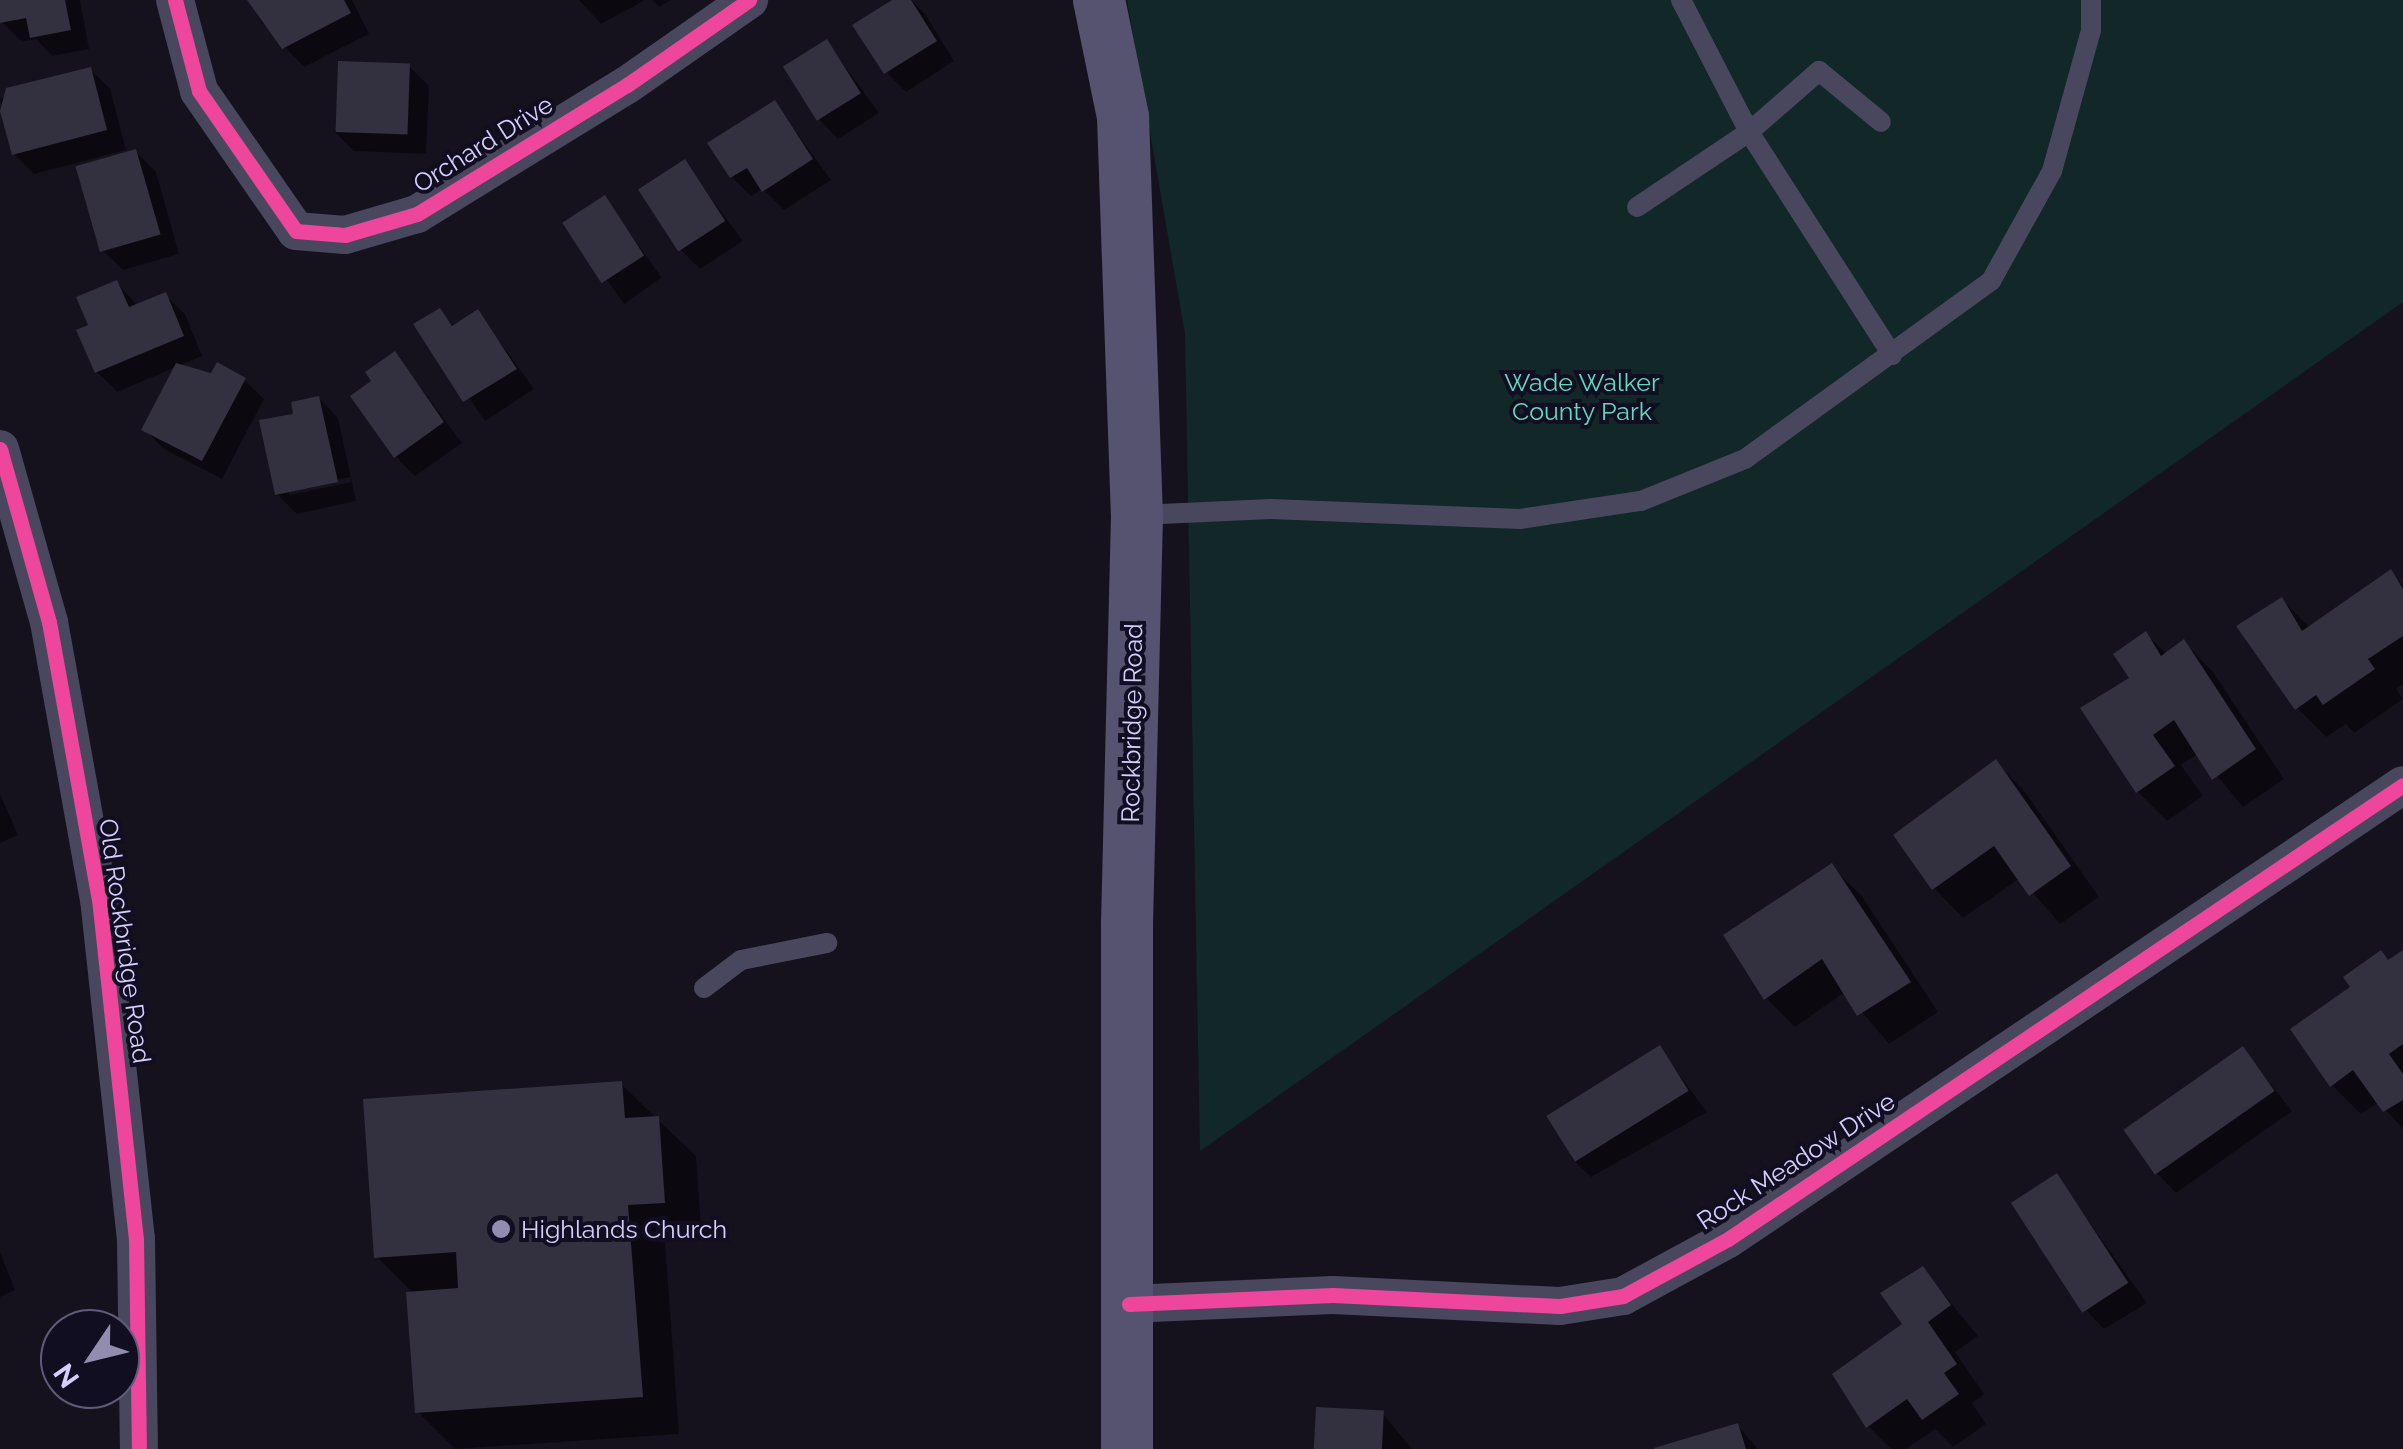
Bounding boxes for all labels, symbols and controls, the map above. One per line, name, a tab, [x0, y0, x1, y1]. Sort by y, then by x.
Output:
street label: Orchard Drive	[408, 89, 558, 199]
park label: Wade Walker County Park	[1504, 368, 1660, 427]
street label: Rockbridge Road	[1115, 623, 1149, 823]
street label: Old Rockbridge Road	[93, 817, 157, 1065]
street label: Rock Meadow Drive	[1691, 1086, 1901, 1236]
place label: Highlands Church	[521, 1214, 727, 1244]
marker: Highlands Church	[490, 1218, 512, 1240]
north arrow	[40, 1309, 140, 1409]
text: N	[47, 1357, 86, 1394]

